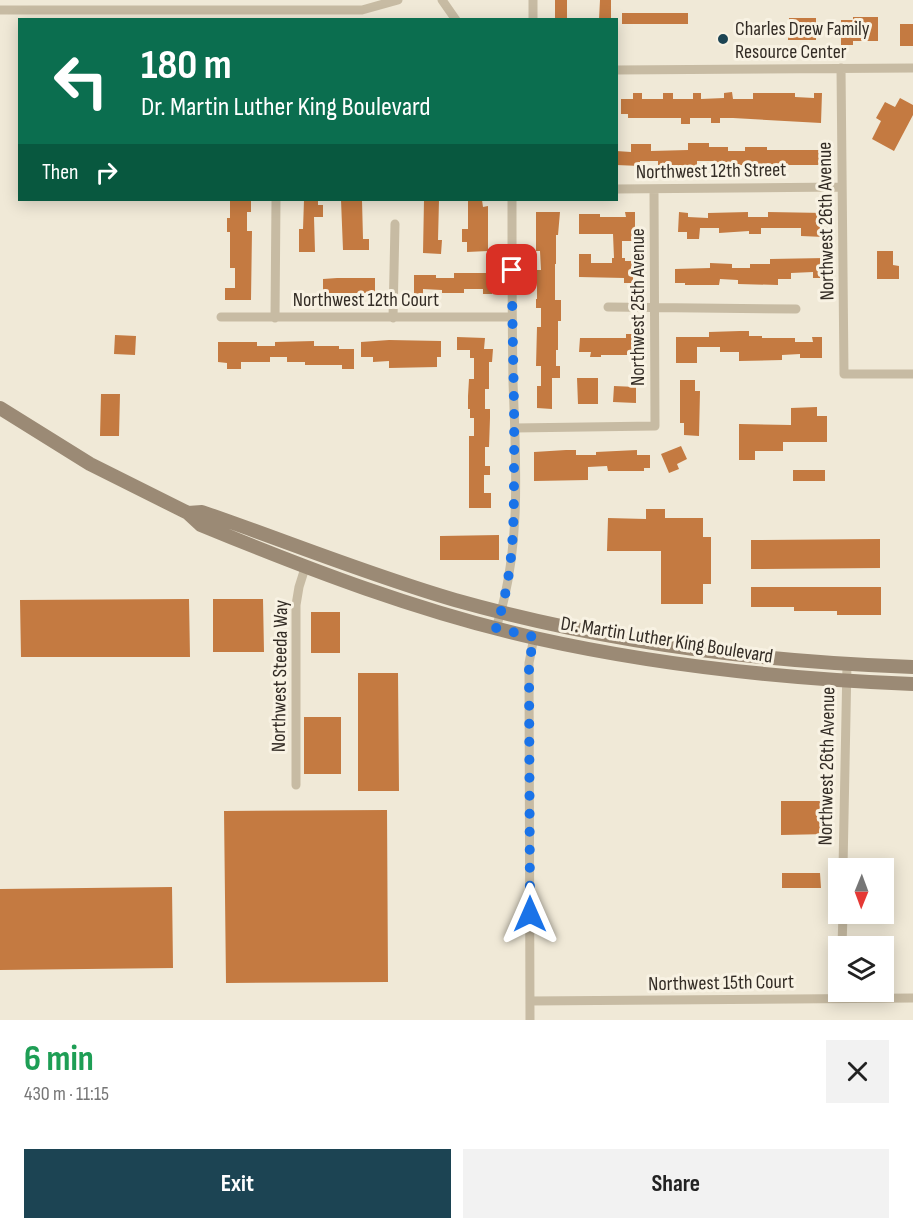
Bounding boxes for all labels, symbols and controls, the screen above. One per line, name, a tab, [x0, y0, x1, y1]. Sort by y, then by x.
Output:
place label: Charles Drew Family Resource Center	[735, 17, 870, 64]
marker: Charles Drew Family Resource Center	[716, 32, 730, 46]
text: 180 m	[141, 40, 232, 91]
icon: left	[42, 42, 120, 120]
text: Dr. Martin Luther King Boulevard	[141, 91, 431, 123]
street label: Northwest 26th Avenue	[813, 142, 839, 300]
icon: right	[90, 156, 123, 189]
street label: Northwest 12th Street	[636, 158, 786, 184]
text: Then	[42, 159, 78, 186]
street label: Northwest 25th Avenue	[626, 228, 650, 386]
pin	[486, 244, 537, 295]
icon: arrive	[495, 253, 528, 286]
street label: Northwest 12th Court	[293, 288, 439, 312]
street label: Northwest Steeda Way	[267, 599, 293, 752]
street label: Dr. Martin Luther King Boulevard	[559, 611, 775, 669]
street label: Northwest 26th Avenue	[814, 687, 840, 845]
north arrow	[828, 858, 894, 924]
map controls	[828, 858, 894, 1002]
position arrow	[498, 882, 562, 946]
button: layers	[828, 936, 894, 1002]
street label: Northwest 15th Court	[648, 970, 794, 996]
text: 6 min	[24, 1038, 94, 1081]
button: close	[826, 1040, 889, 1103]
text: 430 m · 11:15	[24, 1082, 109, 1106]
button: Exit	[24, 1149, 451, 1218]
button: Share	[463, 1149, 889, 1218]

